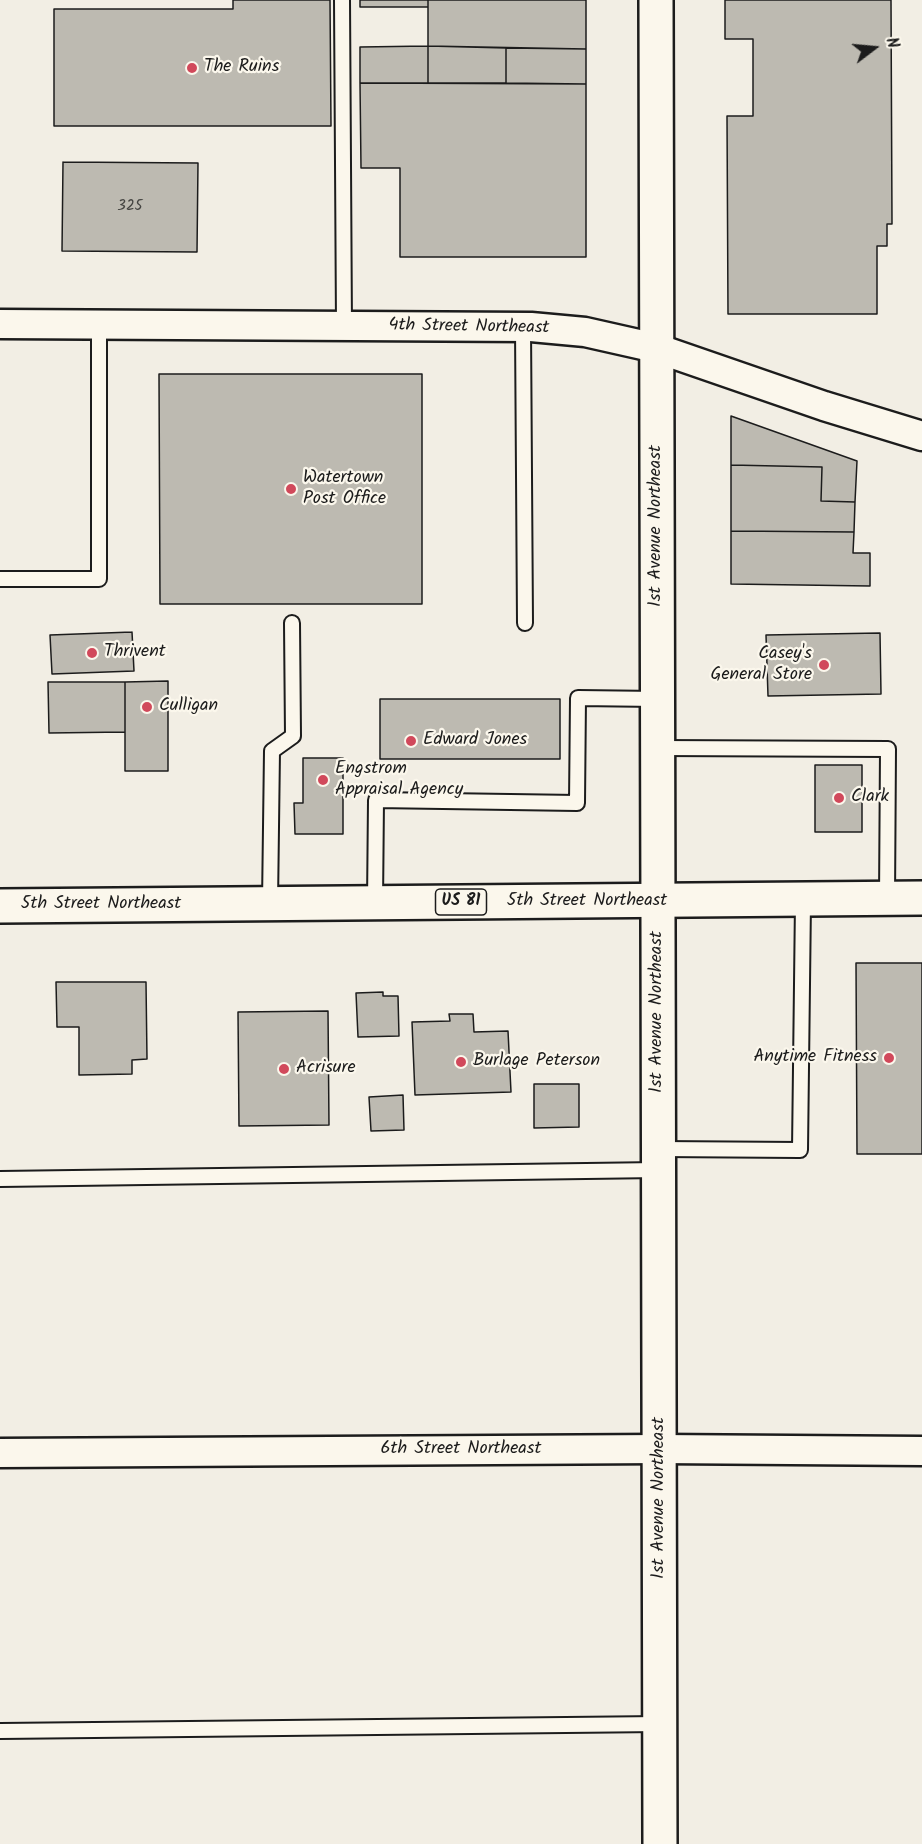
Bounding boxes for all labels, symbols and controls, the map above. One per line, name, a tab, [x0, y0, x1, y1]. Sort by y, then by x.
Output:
north arrow	[844, 18, 904, 78]
text: N	[878, 35, 905, 51]
place label: The Ruins	[204, 57, 279, 79]
marker: The Ruins	[185, 61, 199, 75]
house number: 325	[117, 198, 143, 216]
street label: 4th Street Northeast	[388, 316, 550, 340]
street label: 1st Avenue Northeast	[646, 445, 668, 607]
place label: Watertown Post Office	[303, 468, 386, 510]
marker: Watertown Post Office	[284, 482, 298, 496]
place label: Thrivent	[104, 642, 166, 664]
place label: Casey's General Store	[710, 644, 812, 686]
marker: Thrivent	[85, 646, 99, 660]
marker: Casey's General Store	[817, 658, 831, 672]
place label: Culligan	[159, 696, 218, 718]
marker: Culligan	[140, 700, 154, 714]
place label: Edward Jones	[423, 730, 527, 752]
marker: Edward Jones	[404, 734, 418, 748]
place label: Engstrom Appraisal Agency	[335, 759, 463, 802]
marker: Engstrom Appraisal Agency	[316, 773, 330, 787]
place label: Clark	[851, 787, 889, 809]
marker: Clark	[832, 791, 846, 805]
road number: US 81	[436, 889, 486, 915]
street label: 5th Street Northeast	[507, 891, 667, 913]
street label: 5th Street Northeast	[21, 894, 181, 916]
street label: 1st Avenue Northeast	[647, 931, 669, 1093]
place label: Anytime Fitness	[753, 1047, 877, 1069]
place label: Burlage Peterson	[473, 1051, 600, 1073]
marker: Anytime Fitness	[882, 1051, 896, 1065]
marker: Burlage Peterson	[454, 1055, 468, 1069]
place label: Acrisure	[296, 1058, 356, 1080]
marker: Acrisure	[277, 1062, 291, 1076]
street label: 1st Avenue Northeast	[649, 1417, 671, 1579]
street label: 6th Street Northeast	[381, 1439, 541, 1461]

